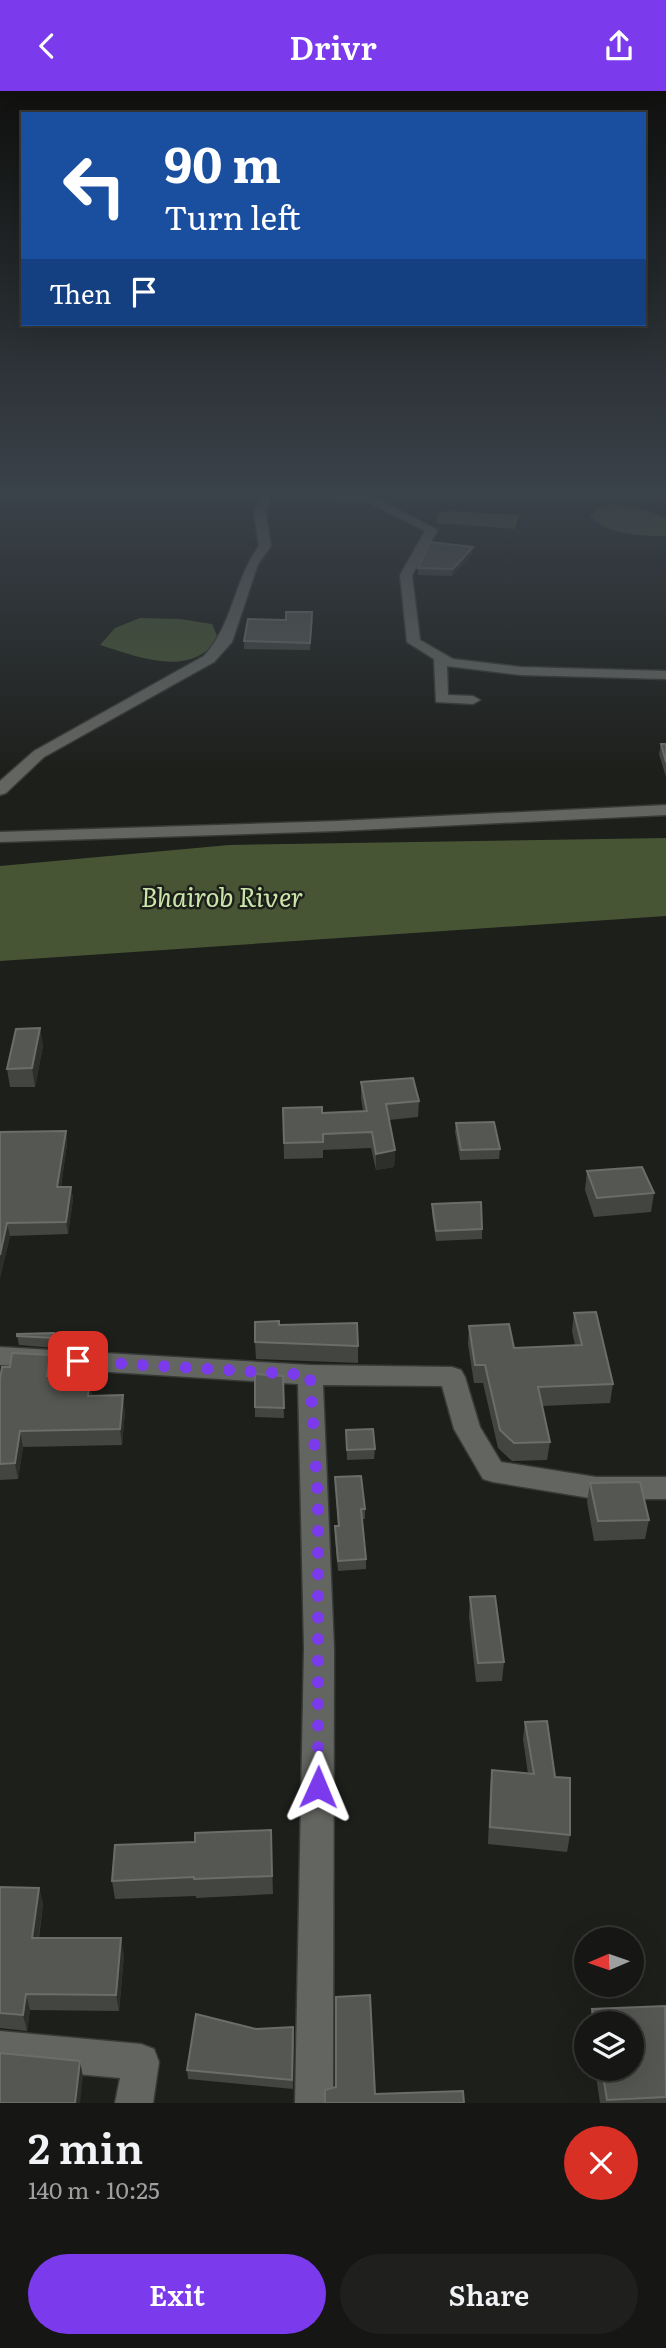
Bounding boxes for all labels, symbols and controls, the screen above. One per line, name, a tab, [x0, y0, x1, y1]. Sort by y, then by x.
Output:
text: Drivr	[289, 22, 377, 70]
icon: back	[28, 27, 66, 65]
icon: share	[600, 27, 638, 65]
text: 90 m	[164, 125, 281, 198]
icon: left	[49, 140, 140, 231]
text: Turn left	[164, 192, 301, 240]
text: Then	[49, 273, 111, 312]
icon: arrive	[125, 273, 163, 311]
water label: Bhairob River	[141, 876, 303, 915]
pin	[48, 1331, 108, 1391]
icon: arrive	[59, 1342, 97, 1380]
position arrow	[281, 1750, 355, 1824]
north arrow	[574, 1927, 644, 1997]
map controls	[574, 1927, 644, 2081]
button: layers	[574, 2011, 644, 2081]
text: 2 min	[28, 2115, 143, 2177]
button: close	[564, 2126, 638, 2200]
text: 140 m · 10:25	[28, 2172, 160, 2206]
button: Exit	[28, 2254, 326, 2334]
button: Share	[340, 2254, 638, 2334]

